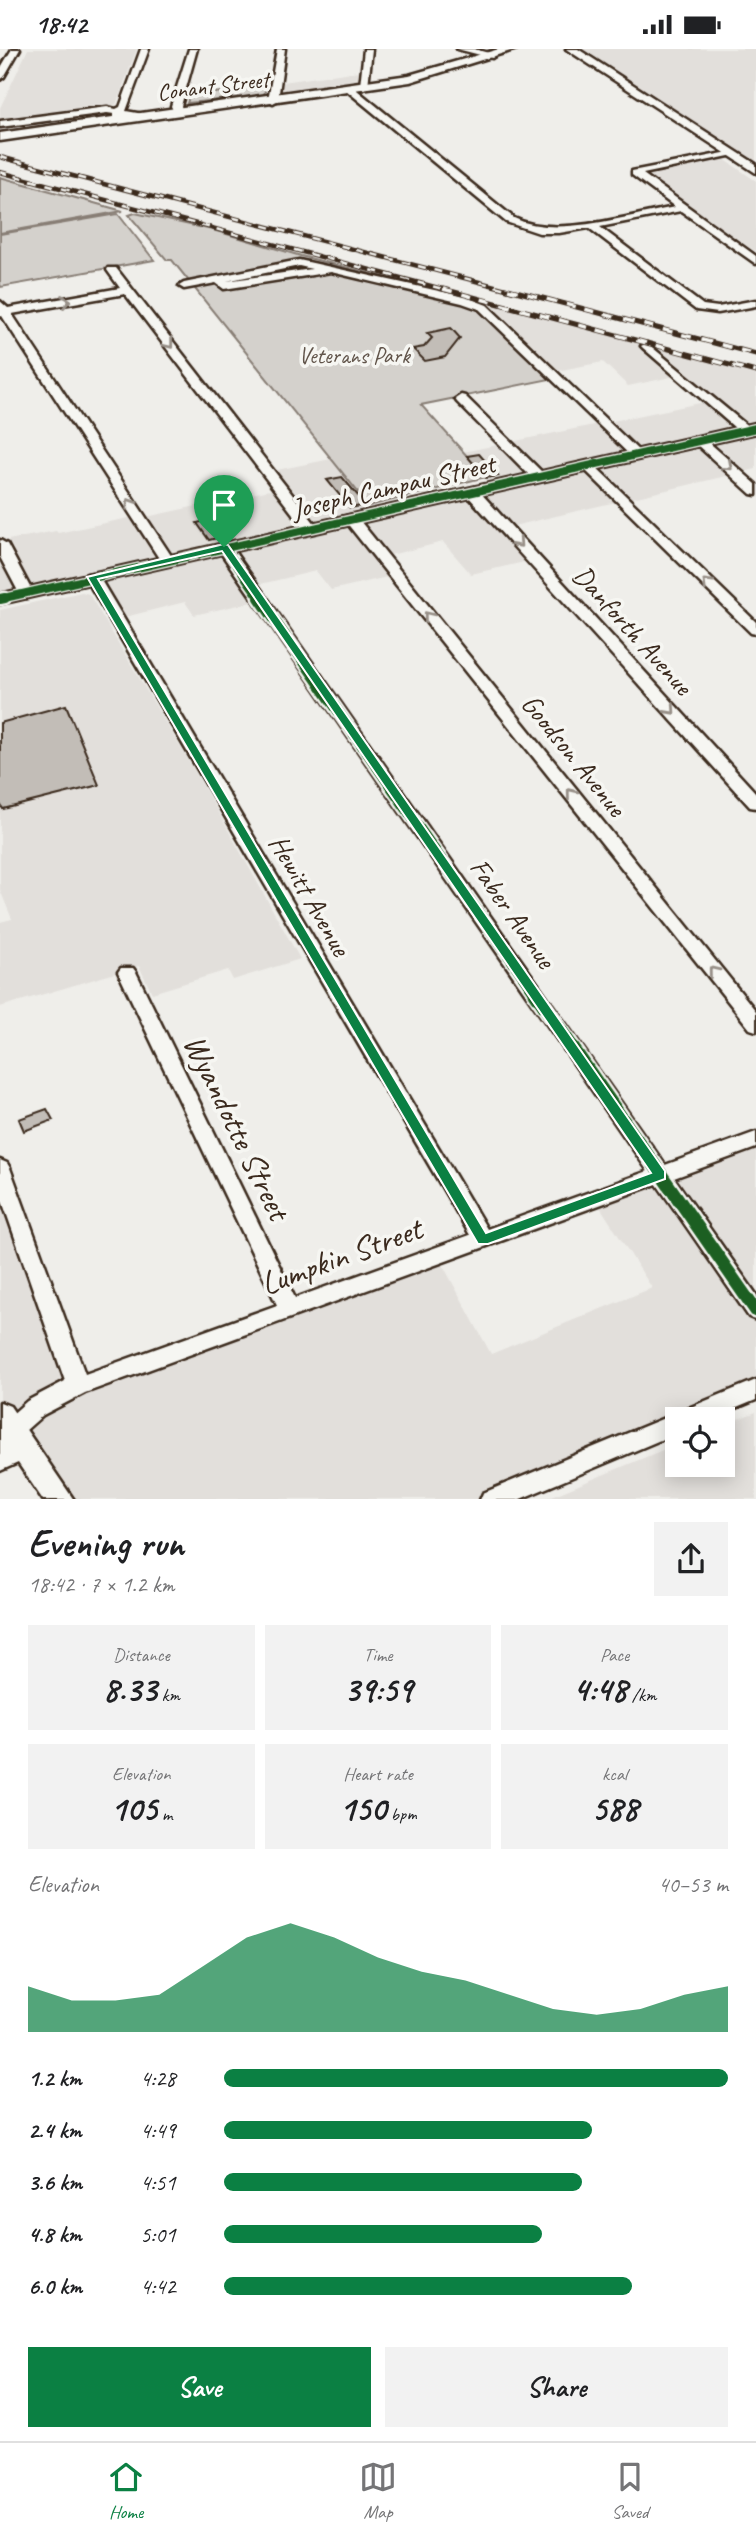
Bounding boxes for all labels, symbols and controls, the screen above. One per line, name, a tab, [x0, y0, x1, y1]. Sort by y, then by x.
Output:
text: 18:42	[35, 8, 87, 41]
street label: Conant Street	[156, 64, 274, 107]
one-way arrow	[60, 294, 72, 309]
one-way arrow	[160, 337, 173, 349]
park label: Veterans Park	[298, 341, 411, 370]
street label: Joseph Campau Street	[286, 445, 501, 527]
one-way arrow	[720, 458, 733, 470]
pin	[194, 475, 254, 547]
icon: arrive	[205, 486, 243, 524]
one-way arrow	[125, 498, 138, 511]
one-way arrow	[509, 535, 522, 548]
street label: Danforth Avenue	[566, 558, 702, 703]
one-way arrow	[702, 578, 715, 591]
one-way arrow	[424, 611, 437, 624]
street label: Goodson Avenue	[514, 687, 635, 825]
one-way arrow	[663, 702, 675, 715]
one-way arrow	[567, 789, 579, 802]
street label: Hewitt Avenue	[261, 828, 360, 964]
street label: Faber Avenue	[462, 851, 565, 976]
one-way arrow	[709, 966, 722, 978]
street label: Wyandotte Street	[174, 1027, 301, 1229]
street label: Lumpkin Street	[255, 1206, 430, 1304]
map controls	[665, 1407, 735, 1477]
button: locate	[665, 1407, 735, 1477]
text: Evening run	[28, 1520, 184, 1567]
button: share	[654, 1522, 728, 1596]
text: 18:42 · 7 × 1.2 km	[28, 1570, 174, 1599]
text: Distance	[113, 1643, 170, 1667]
text: Time	[363, 1643, 393, 1667]
text: Pace	[600, 1643, 629, 1667]
text: 8.33	[103, 1667, 157, 1712]
text: 39:59	[344, 1667, 412, 1712]
text: 4:48	[573, 1667, 627, 1712]
text: km	[157, 1683, 180, 1707]
text: /km	[627, 1683, 656, 1707]
text: Elevation	[112, 1762, 171, 1786]
text: Heart rate	[343, 1762, 413, 1786]
text: kcal	[602, 1762, 627, 1786]
text: 105	[110, 1786, 157, 1831]
text: 150	[339, 1786, 386, 1831]
text: 588	[591, 1786, 638, 1831]
text: m	[157, 1802, 172, 1826]
text: bpm	[386, 1802, 417, 1826]
text: Elevation	[28, 1870, 99, 1899]
text: 40–53 m	[658, 1870, 728, 1899]
text: 1.2 km	[28, 2064, 82, 2093]
text: 4:28	[140, 2064, 176, 2093]
text: 2.4 km	[28, 2116, 82, 2145]
text: 4:49	[140, 2116, 176, 2145]
text: 3.6 km	[28, 2168, 82, 2197]
text: 4:51	[140, 2168, 176, 2197]
text: 4.8 km	[28, 2220, 82, 2249]
text: 5:01	[140, 2220, 176, 2249]
text: 6.0 km	[28, 2272, 82, 2301]
text: 4:42	[140, 2272, 176, 2301]
button: Save	[28, 2347, 371, 2427]
button: Share	[385, 2347, 728, 2427]
tab: Home	[107, 2458, 145, 2524]
tab: Map	[359, 2458, 397, 2524]
tab: Saved	[611, 2458, 649, 2524]

